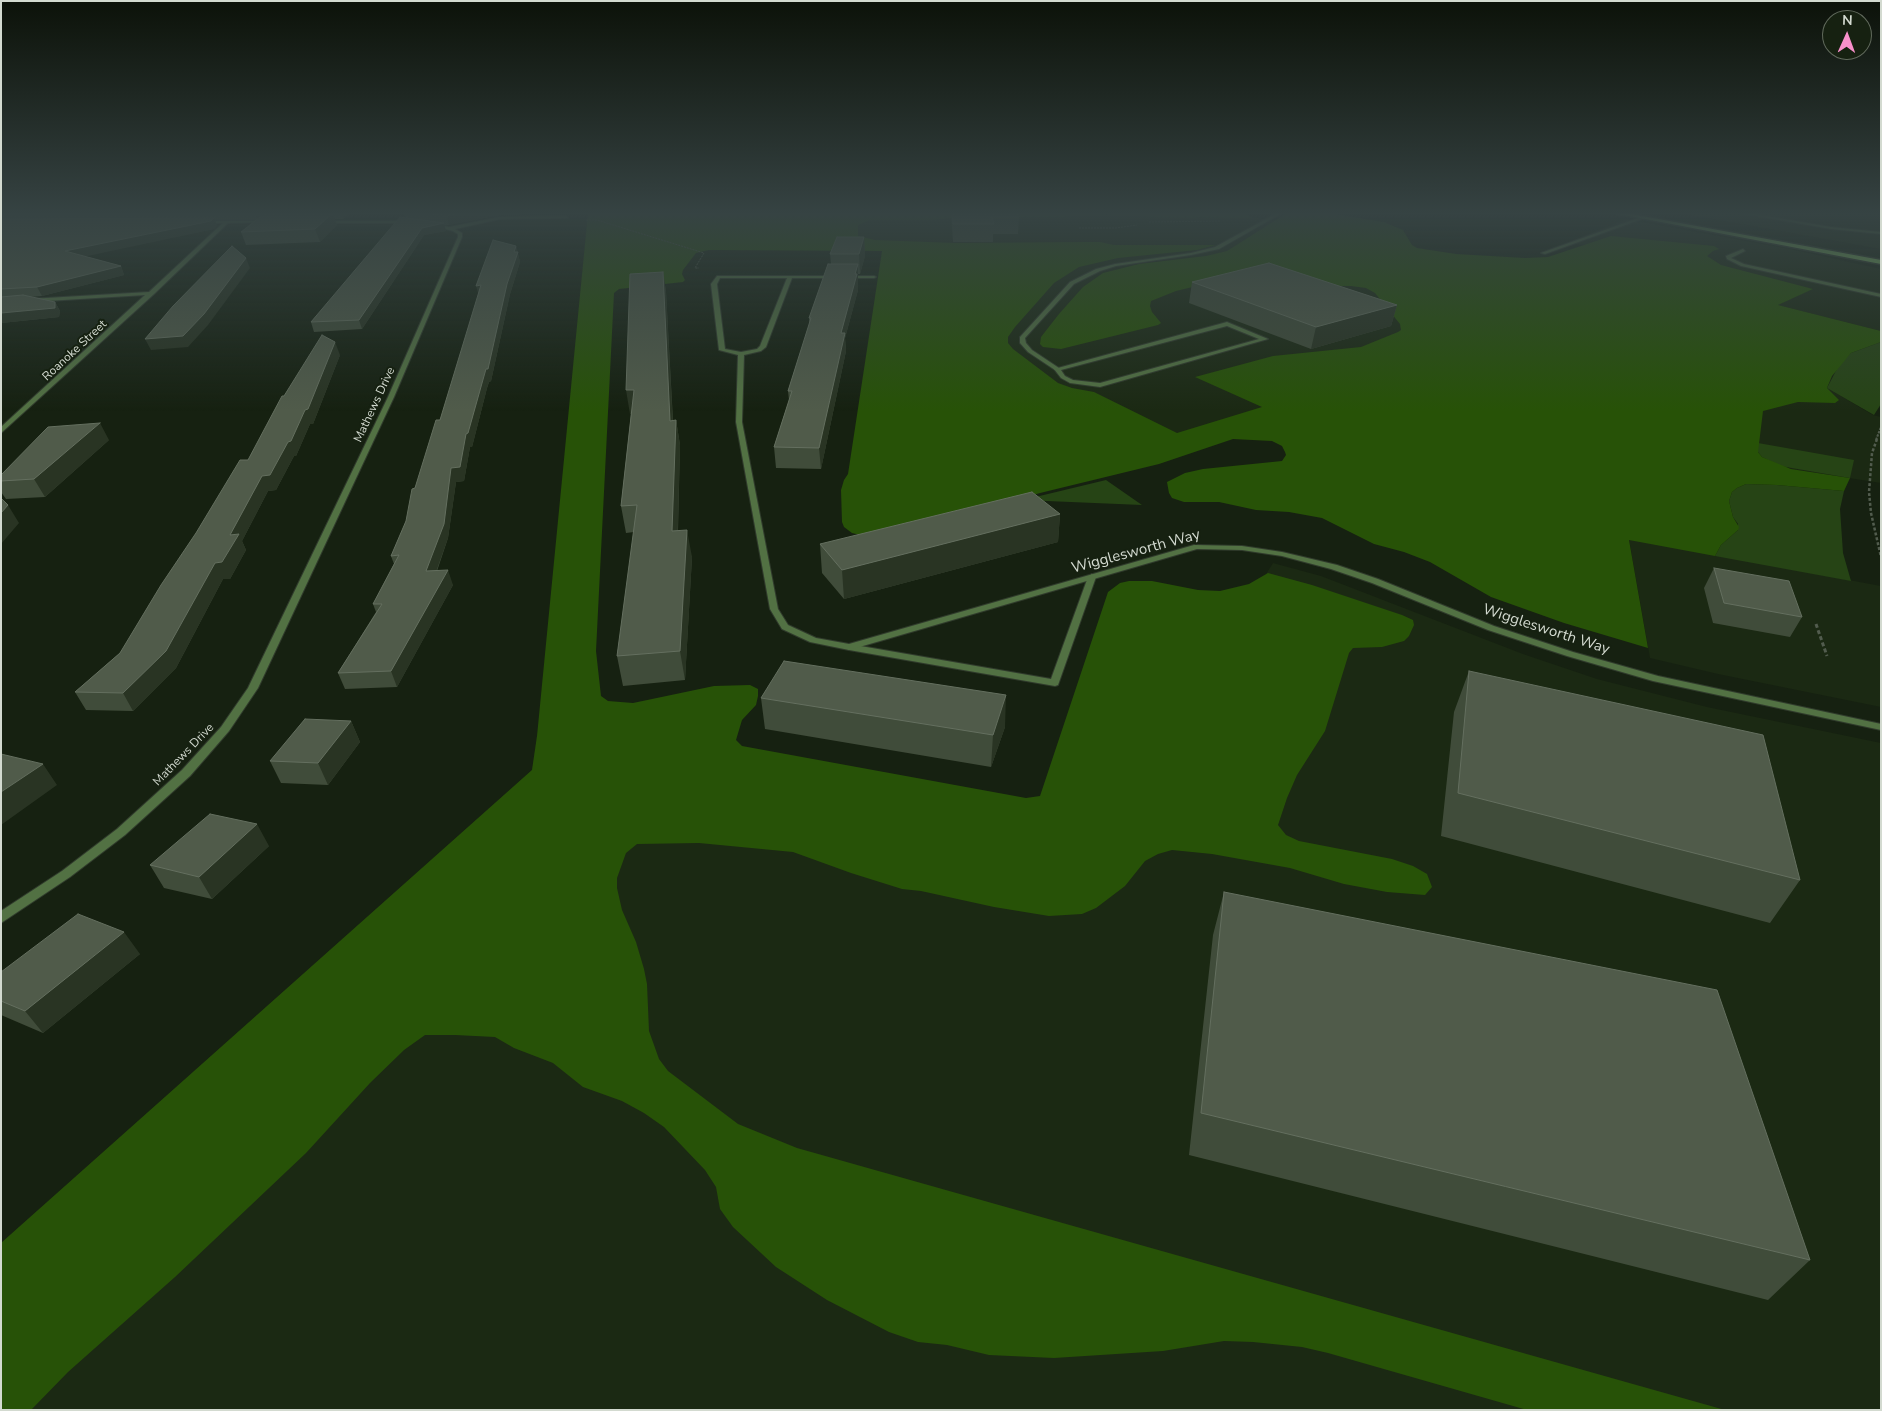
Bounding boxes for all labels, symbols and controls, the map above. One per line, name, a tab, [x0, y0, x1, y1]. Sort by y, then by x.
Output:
north arrow	[1822, 10, 1872, 60]
text: N	[1842, 11, 1853, 30]
street label: Roanoke Street	[40, 318, 110, 384]
street label: Mathews Drive	[351, 365, 399, 445]
street label: Wigglesworth Way	[1070, 526, 1202, 578]
street label: Wigglesworth Way	[1480, 601, 1612, 659]
street label: Mathews Drive	[151, 721, 217, 789]

